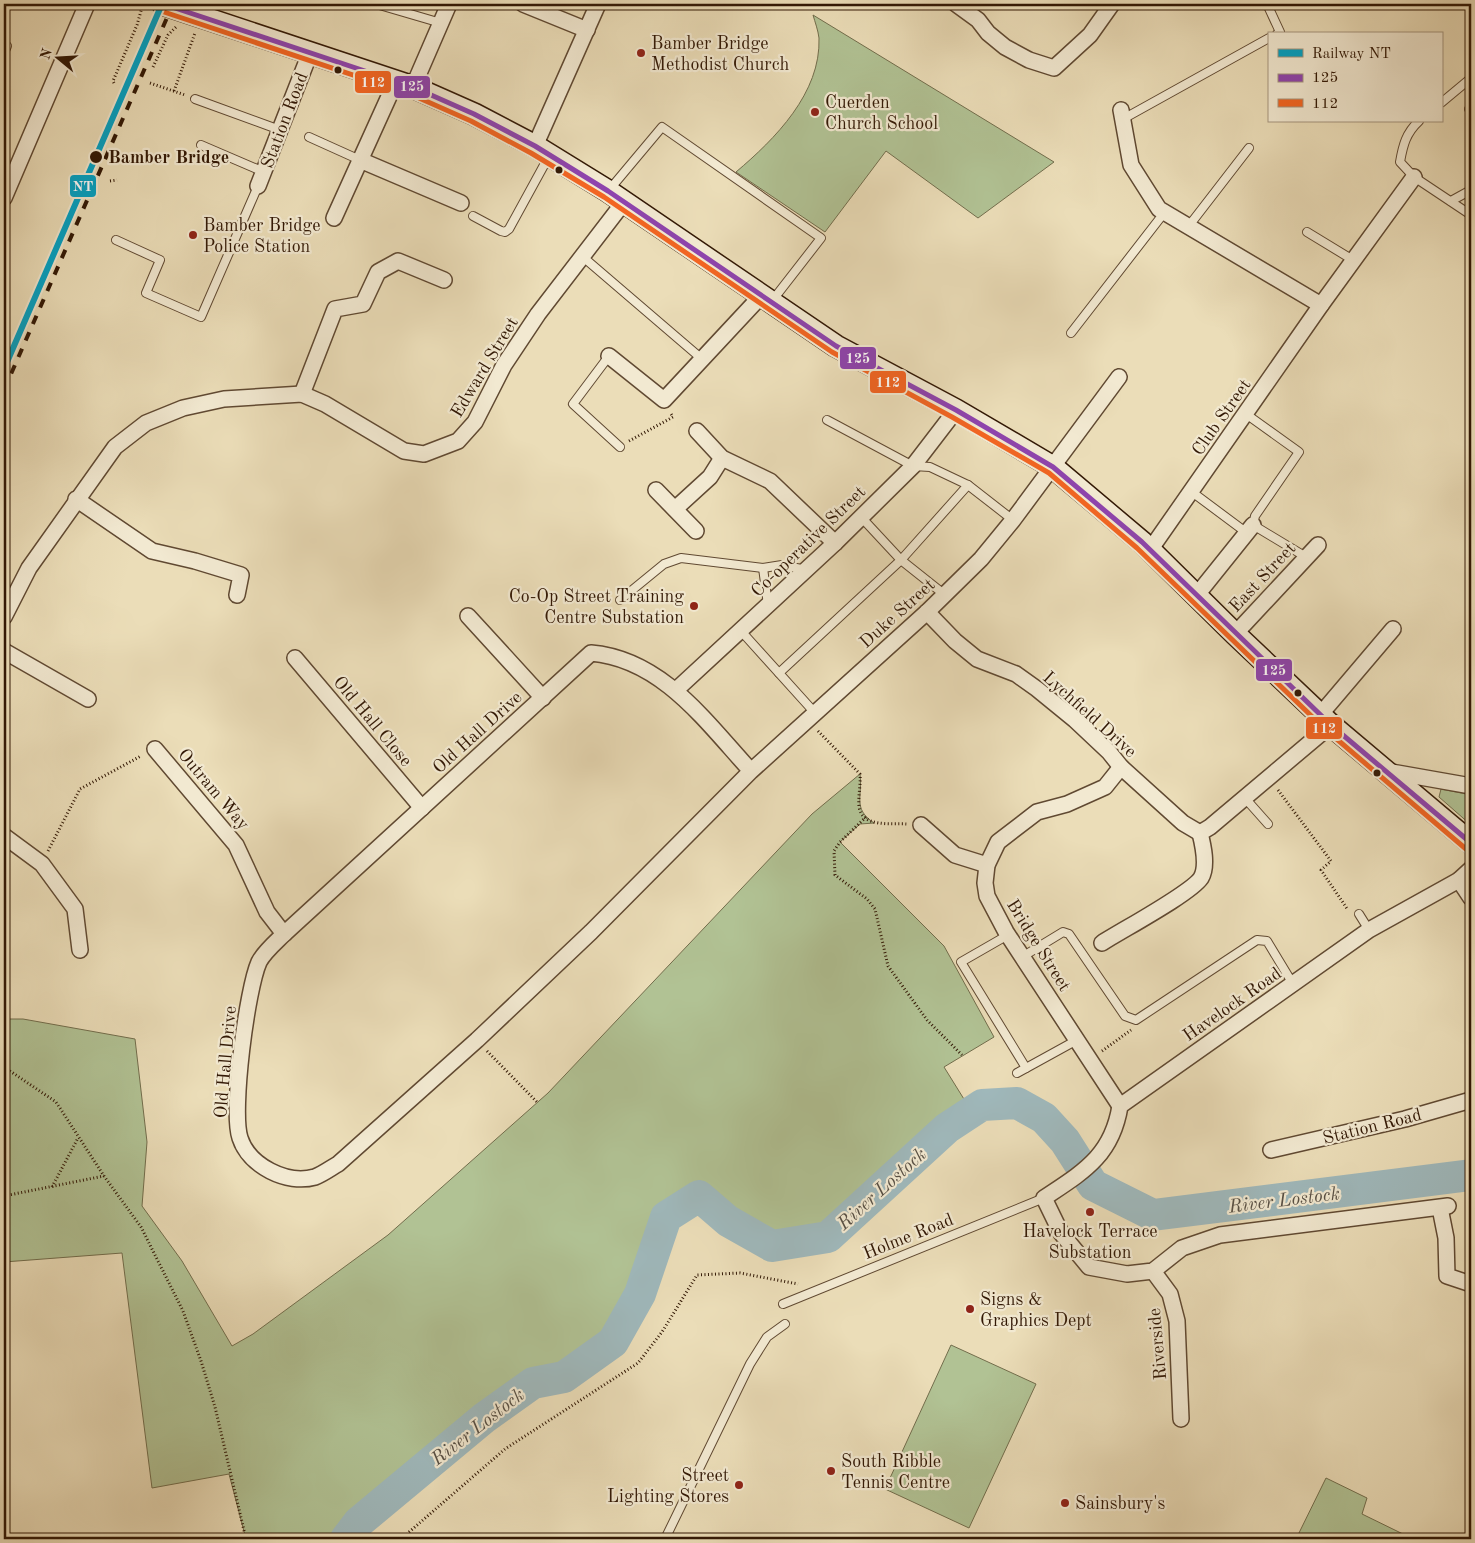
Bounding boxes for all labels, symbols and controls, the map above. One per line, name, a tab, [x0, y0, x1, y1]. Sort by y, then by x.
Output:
north arrow	[32, 32, 82, 82]
legend	[1268, 32, 1442, 122]
place label: Bamber Bridge Methodist Church	[651, 35, 789, 74]
text: N	[38, 47, 55, 62]
marker: Bamber Bridge Methodist Church	[635, 47, 647, 59]
text: Railway NT	[1312, 47, 1391, 62]
unlabelled marker	[333, 65, 343, 75]
street label: Station Road	[258, 70, 311, 171]
line badge: 112	[354, 70, 392, 94]
text: 125	[1312, 71, 1338, 86]
line badge: 125	[393, 75, 431, 99]
text: 112	[361, 76, 385, 90]
text: 125	[400, 80, 424, 94]
place label: Cuerden Church School	[825, 94, 938, 133]
text: 112	[1312, 97, 1338, 112]
marker: Cuerden Church School	[809, 106, 821, 118]
marker: Bamber Bridge	[88, 149, 104, 165]
place label: Bamber Bridge	[108, 149, 229, 167]
unlabelled marker	[554, 165, 564, 175]
line badge: NT	[69, 174, 97, 198]
text: NT	[73, 180, 93, 194]
place label: Bamber Bridge Police Station	[203, 217, 321, 256]
marker: Bamber Bridge Police Station	[187, 229, 199, 241]
street label: Edward Street	[448, 314, 522, 421]
line badge: 125	[839, 346, 877, 370]
text: 125	[846, 352, 870, 366]
line badge: 112	[869, 370, 907, 394]
text: 112	[876, 376, 900, 390]
street label: Club Street	[1189, 376, 1255, 459]
street label: Co-operative Street	[748, 483, 869, 601]
street label: East Street	[1226, 539, 1299, 616]
street label: Duke Street	[857, 576, 939, 652]
place label: Co-Op Street Training Centre Substation	[509, 588, 684, 627]
marker: Co-Op Street Training Centre Substation	[688, 600, 700, 612]
line badge: 125	[1255, 658, 1293, 682]
text: 125	[1262, 664, 1286, 678]
street label: Lychfield Drive	[1039, 668, 1139, 761]
street label: Old Hall Close	[329, 673, 415, 770]
street label: Old Hall Drive	[430, 688, 526, 777]
unlabelled marker	[1293, 688, 1303, 698]
line badge: 112	[1305, 716, 1343, 740]
text: 112	[1312, 722, 1336, 736]
street label: Outram Way	[174, 746, 253, 834]
unlabelled marker	[1372, 768, 1382, 778]
street label: Bridge Street	[1003, 896, 1074, 995]
street label: Havelock Road	[1180, 964, 1285, 1045]
street label: Old Hall Drive	[212, 1005, 240, 1119]
street label: Station Road	[1321, 1106, 1424, 1148]
water label: River Lostock	[834, 1145, 931, 1235]
water label: River Lostock	[1226, 1185, 1341, 1218]
marker: Havelock Terrace Substation	[1084, 1206, 1096, 1218]
street label: Holme Road	[861, 1211, 956, 1263]
place label: Havelock Terrace Substation	[1022, 1223, 1158, 1262]
place label: Signs & Graphics Dept	[980, 1291, 1092, 1330]
marker: Signs & Graphics Dept	[964, 1303, 976, 1315]
street label: Riverside	[1146, 1307, 1170, 1381]
water label: River Lostock	[428, 1386, 529, 1471]
place label: South Ribble Tennis Centre	[841, 1453, 950, 1492]
marker: South Ribble Tennis Centre	[825, 1465, 837, 1477]
place label: Street Lighting Stores	[607, 1467, 729, 1506]
marker: Street Lighting Stores	[733, 1479, 745, 1491]
place label: Sainsbury's	[1075, 1495, 1166, 1513]
marker: Sainsbury's	[1059, 1497, 1071, 1509]

